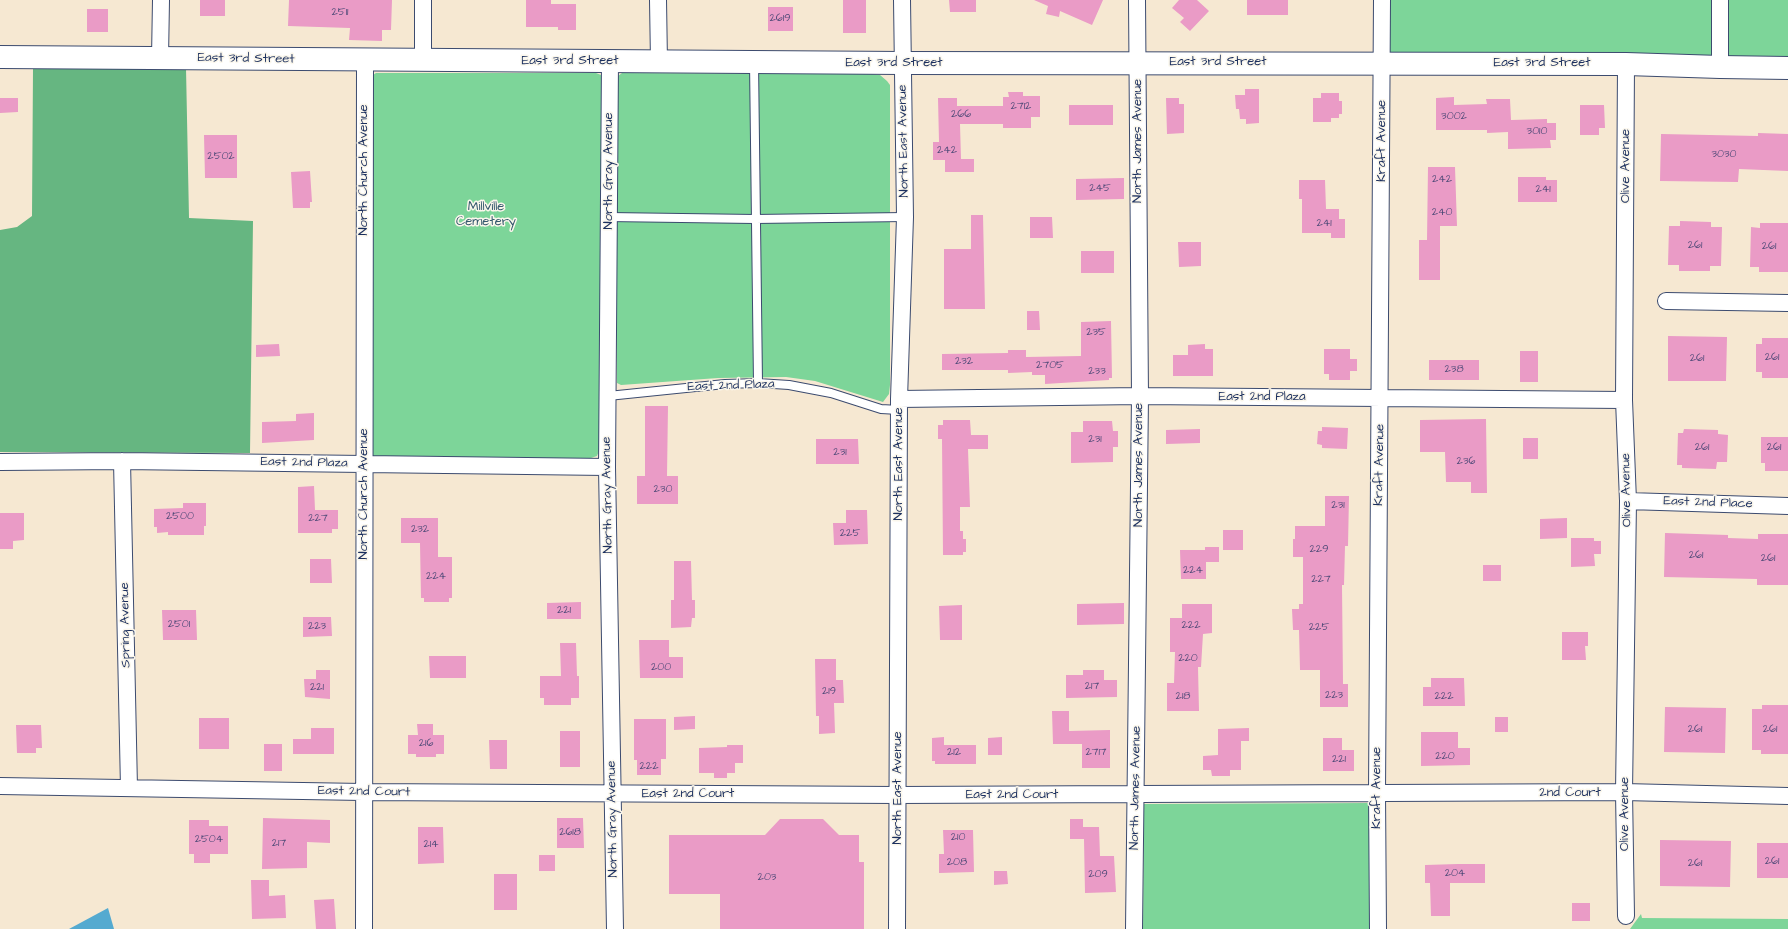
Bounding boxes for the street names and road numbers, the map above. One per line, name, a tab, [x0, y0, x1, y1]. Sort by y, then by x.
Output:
street label: East 3rd Street	[197, 50, 295, 68]
street label: East 3rd Street	[521, 53, 619, 69]
street label: East 3rd Street	[1169, 54, 1267, 70]
street label: East 3rd Street	[845, 55, 943, 71]
street label: East 3rd Street	[1493, 55, 1591, 71]
street label: North James Avenue	[1130, 79, 1146, 203]
street label: North East Avenue	[895, 84, 913, 198]
street label: Kraft Avenue	[1374, 100, 1390, 182]
street label: North Church Avenue	[356, 104, 372, 236]
street label: North Gray Avenue	[601, 113, 617, 229]
street label: Olive Avenue	[1618, 129, 1634, 203]
street label: East 2nd Plaza	[687, 377, 775, 395]
street label: East 2nd Plaza	[1218, 389, 1306, 405]
street label: North James Avenue	[1131, 403, 1147, 527]
street label: North East Avenue	[891, 407, 907, 521]
street label: Kraft Avenue	[1371, 424, 1389, 506]
street label: North Church Avenue	[356, 428, 372, 560]
street label: North Gray Avenue	[599, 436, 617, 554]
street label: Olive Avenue	[1619, 453, 1635, 527]
street label: East 2nd Plaza	[260, 454, 348, 472]
street label: East 2nd Place	[1663, 494, 1753, 512]
street label: Spring Avenue	[117, 582, 135, 668]
street label: North James Avenue	[1127, 726, 1145, 850]
street label: North East Avenue	[890, 731, 906, 845]
street label: Kraft Avenue	[1369, 747, 1385, 829]
street label: North Gray Avenue	[604, 760, 622, 878]
street label: Olive Avenue	[1617, 777, 1633, 851]
street label: East 2nd Court	[318, 783, 410, 801]
street label: 2nd Court	[1539, 785, 1601, 801]
street label: East 2nd Court	[642, 786, 734, 802]
street label: East 2nd Court	[966, 787, 1058, 803]

